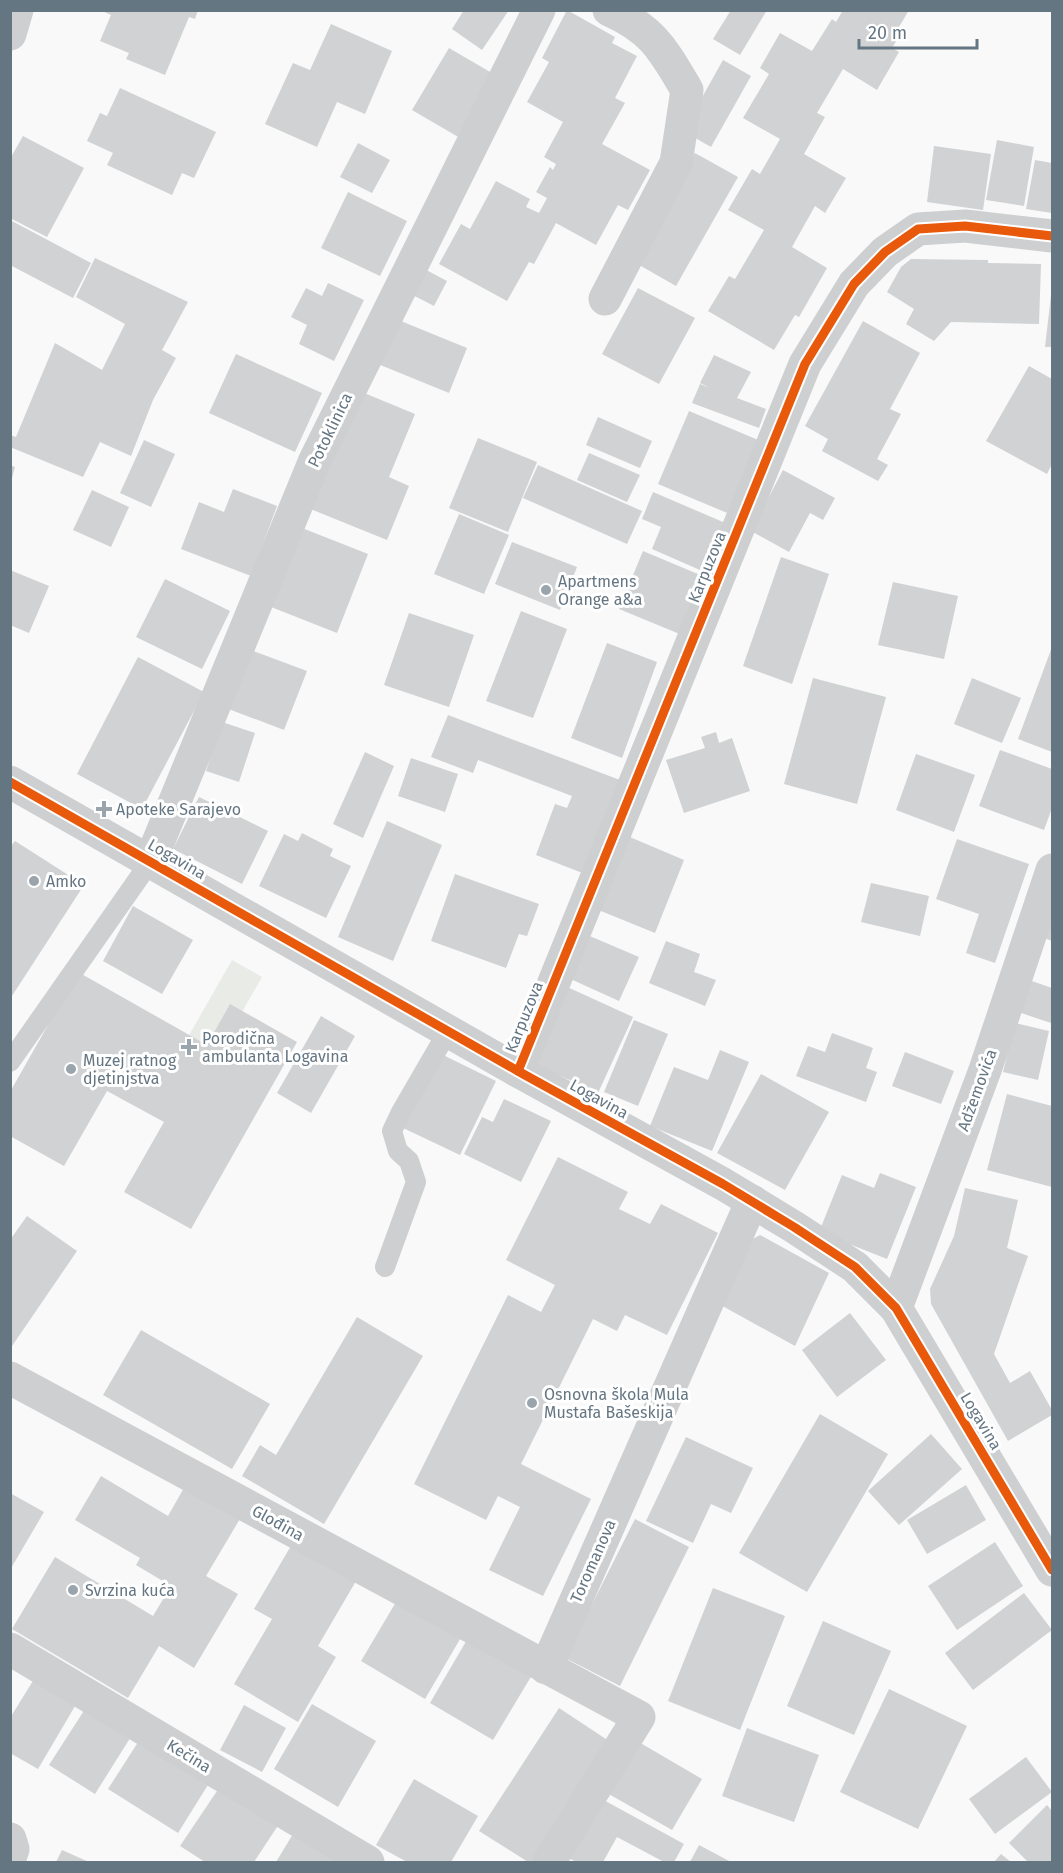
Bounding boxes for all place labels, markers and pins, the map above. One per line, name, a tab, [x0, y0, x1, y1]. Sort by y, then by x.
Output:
place label: Apartmens Orange a&a	[558, 572, 642, 609]
marker: Apartmens Orange a&a	[539, 583, 553, 597]
place label: Apoteke Sarajevo	[116, 800, 241, 819]
marker: Apoteke Sarajevo	[97, 802, 111, 816]
place label: Amko	[46, 872, 86, 891]
marker: Amko	[27, 874, 41, 888]
place label: Porodična ambulanta Logavina	[202, 1029, 348, 1066]
marker: Porodična ambulanta Logavina	[180, 1038, 198, 1056]
place label: Muzej ratnog djetinjstva	[83, 1051, 177, 1088]
marker: Muzej ratnog djetinjstva	[64, 1062, 78, 1076]
place label: Osnovna škola Mula Mustafa Bašeskija	[544, 1385, 689, 1422]
marker: Osnovna škola Mula Mustafa Bašeskija	[525, 1396, 539, 1410]
place label: Svrzina kuća	[85, 1581, 175, 1600]
marker: Svrzina kuća	[66, 1583, 80, 1597]

